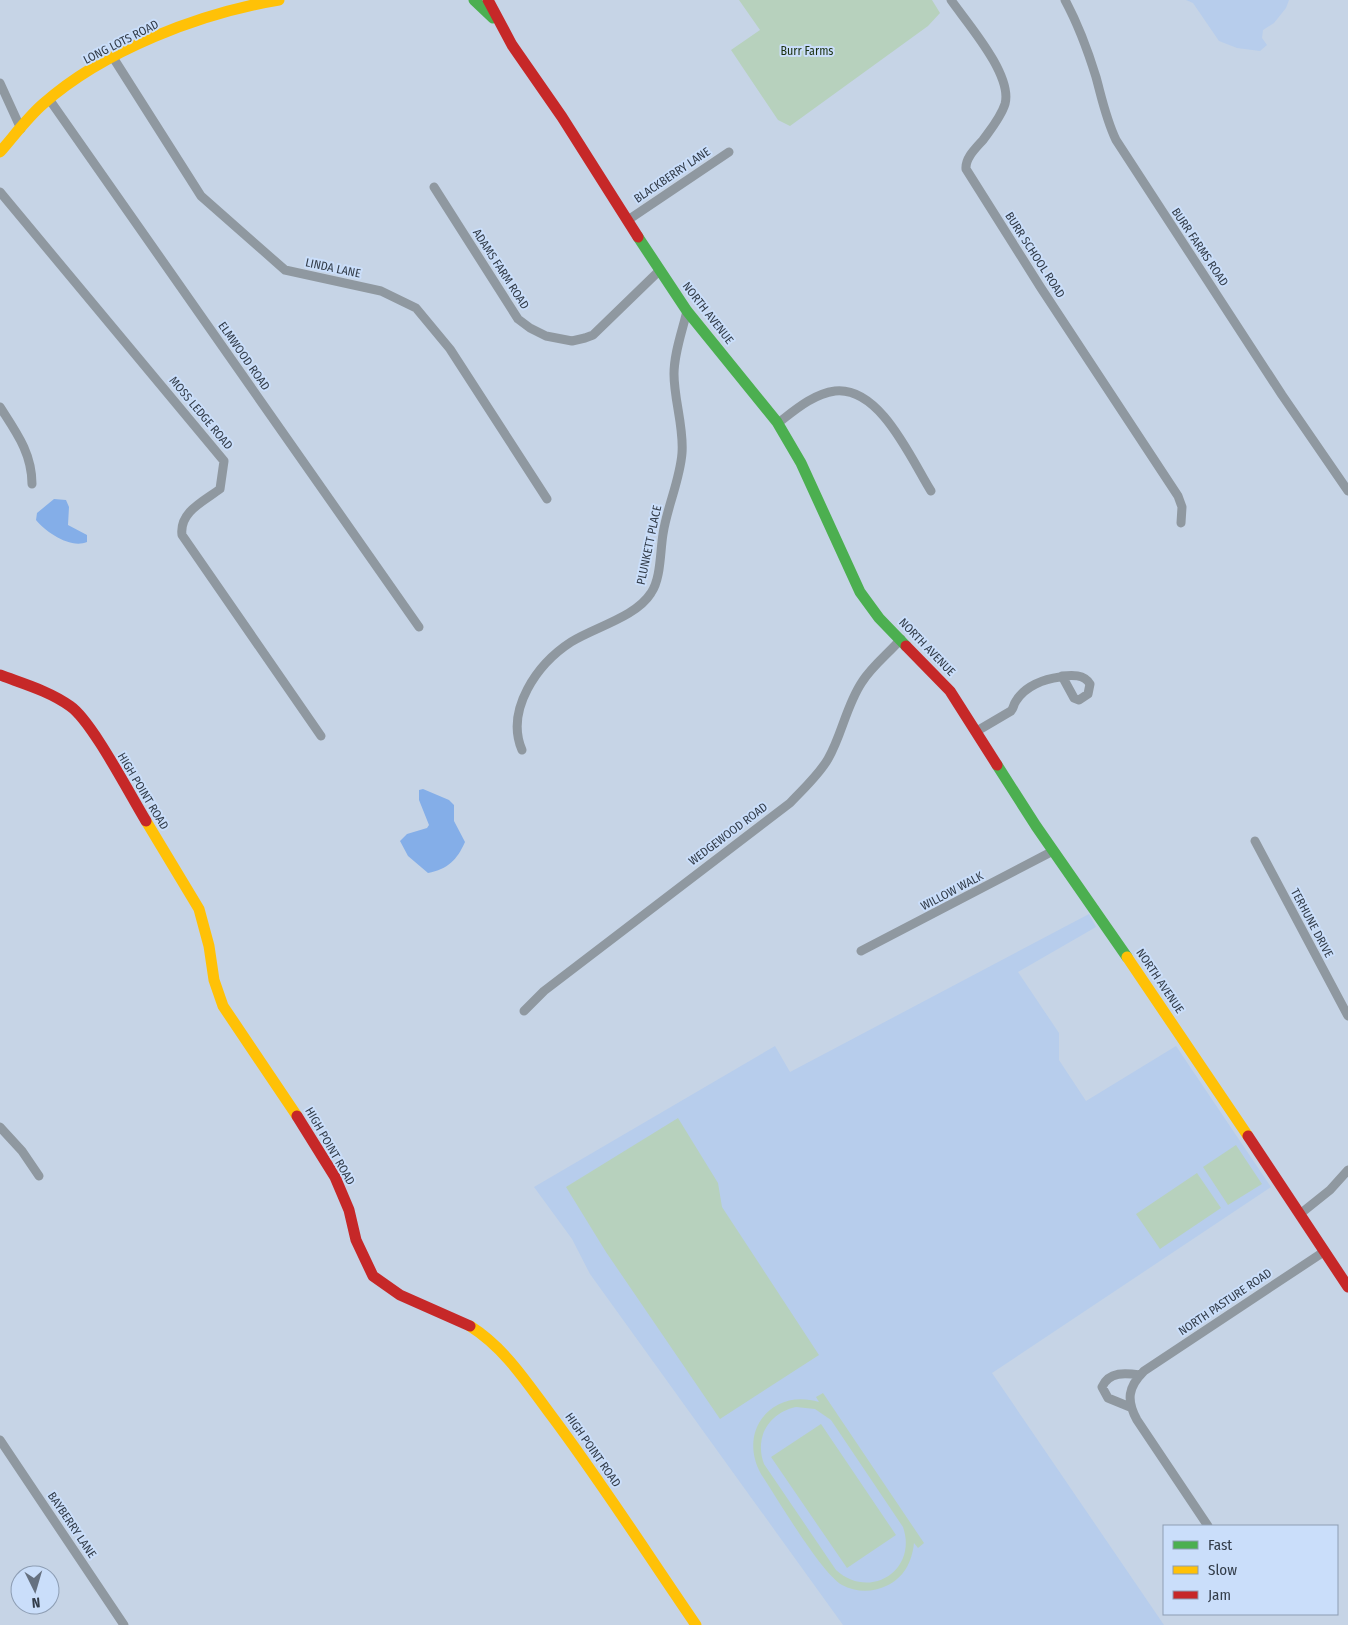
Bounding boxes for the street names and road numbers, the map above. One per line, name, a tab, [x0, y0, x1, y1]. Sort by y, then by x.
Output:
street label: LONG LOTS ROAD	[81, 17, 161, 67]
street label: BLACKBERRY LANE	[631, 144, 713, 206]
street label: BURR FARMS ROAD	[1169, 205, 1231, 289]
street label: BURR SCHOOL ROAD	[1002, 210, 1068, 300]
street label: ADAMS FARM ROAD	[470, 226, 532, 312]
street label: LINDA LANE	[304, 255, 362, 281]
street label: NORTH AVENUE	[680, 279, 737, 347]
street label: ELMWOOD ROAD	[215, 319, 273, 393]
street label: MOSS LEDGE ROAD	[166, 374, 236, 452]
street label: PLUNKETT PLACE	[634, 504, 664, 586]
street label: NORTH AVENUE	[896, 615, 958, 679]
street label: HIGH POINT ROAD	[115, 750, 171, 832]
street label: WEDGEWOOD ROAD	[686, 800, 770, 868]
street label: WILLOW WALK	[918, 868, 986, 913]
street label: TERHUNE DRIVE	[1288, 886, 1336, 960]
street label: NORTH AVENUE	[1133, 946, 1187, 1016]
street label: HIGH POINT ROAD	[302, 1105, 358, 1187]
street label: NORTH PASTURE ROAD	[1176, 1266, 1274, 1338]
street label: HIGH POINT ROAD	[562, 1410, 624, 1490]
street label: BAYBERRY LANE	[45, 1489, 99, 1561]

